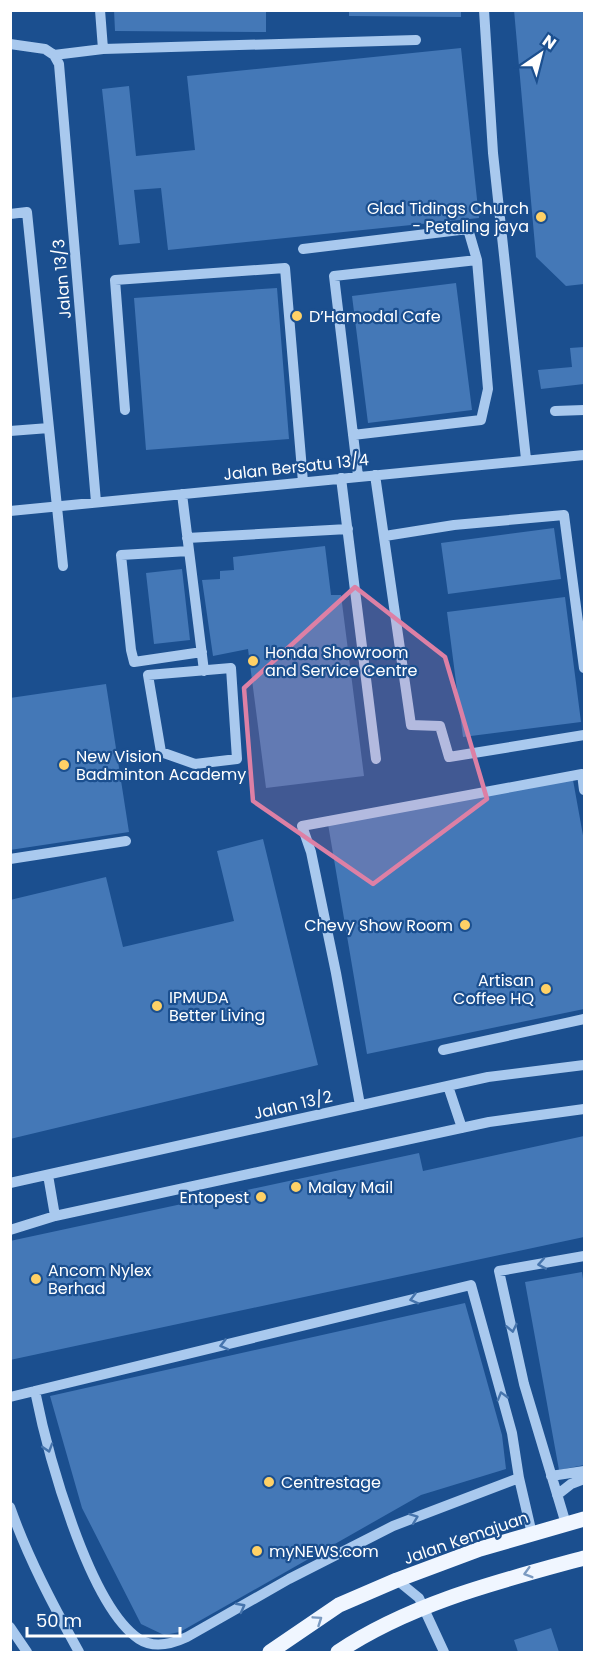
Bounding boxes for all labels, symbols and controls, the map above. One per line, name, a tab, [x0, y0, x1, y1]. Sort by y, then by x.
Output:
north arrow	[511, 24, 571, 84]
text: N	[538, 29, 561, 55]
place label: Glad Tidings Church - Petaling jaya	[367, 197, 529, 238]
marker: Glad Tidings Church - Petaling jaya	[534, 210, 548, 224]
street label: Jalan 13/3	[47, 238, 77, 320]
place label: D’Hamodal Cafe	[309, 305, 441, 328]
marker: D’Hamodal Cafe	[290, 309, 304, 323]
street label: Jalan Bersatu 13/4	[222, 448, 370, 486]
place label: Honda Showroom and Service Centre	[265, 641, 418, 682]
marker: Honda Showroom and Service Centre	[246, 654, 260, 668]
place label: New Vision Badminton Academy	[76, 745, 246, 786]
marker: New Vision Badminton Academy	[57, 758, 71, 772]
place label: Chevy Show Room	[304, 914, 453, 937]
marker: Chevy Show Room	[458, 918, 472, 932]
place label: Artisan Coffee HQ	[453, 969, 534, 1010]
marker: Artisan Coffee HQ	[539, 982, 553, 996]
place label: IPMUDA Better Living	[169, 986, 265, 1027]
marker: IPMUDA Better Living	[150, 999, 164, 1013]
street label: Jalan 13/2	[251, 1085, 335, 1125]
place label: Malay Mail	[308, 1176, 393, 1199]
marker: Malay Mail	[289, 1180, 303, 1194]
place label: Entopest	[180, 1186, 249, 1209]
marker: Entopest	[254, 1190, 268, 1204]
one-way arrow	[537, 1257, 547, 1270]
place label: Ancom Nylex Berhad	[48, 1259, 152, 1300]
marker: Ancom Nylex Berhad	[29, 1272, 43, 1286]
one-way arrow	[409, 1292, 419, 1305]
one-way arrow	[504, 1323, 517, 1333]
one-way arrow	[220, 1338, 230, 1351]
one-way arrow	[497, 1391, 509, 1402]
one-way arrow	[41, 1442, 53, 1453]
place label: Centrestage	[281, 1471, 381, 1494]
marker: Centrestage	[262, 1475, 276, 1489]
street label: Jalan Kemajuan	[401, 1506, 531, 1570]
one-way arrow	[408, 1512, 419, 1525]
place label: myNEWS.com	[269, 1540, 379, 1563]
marker: myNEWS.com	[250, 1544, 264, 1558]
one-way arrow	[523, 1566, 533, 1579]
scale bar	[27, 1600, 180, 1638]
one-way arrow	[235, 1603, 246, 1614]
text: 50 m	[36, 1608, 82, 1633]
one-way arrow	[312, 1616, 323, 1627]

